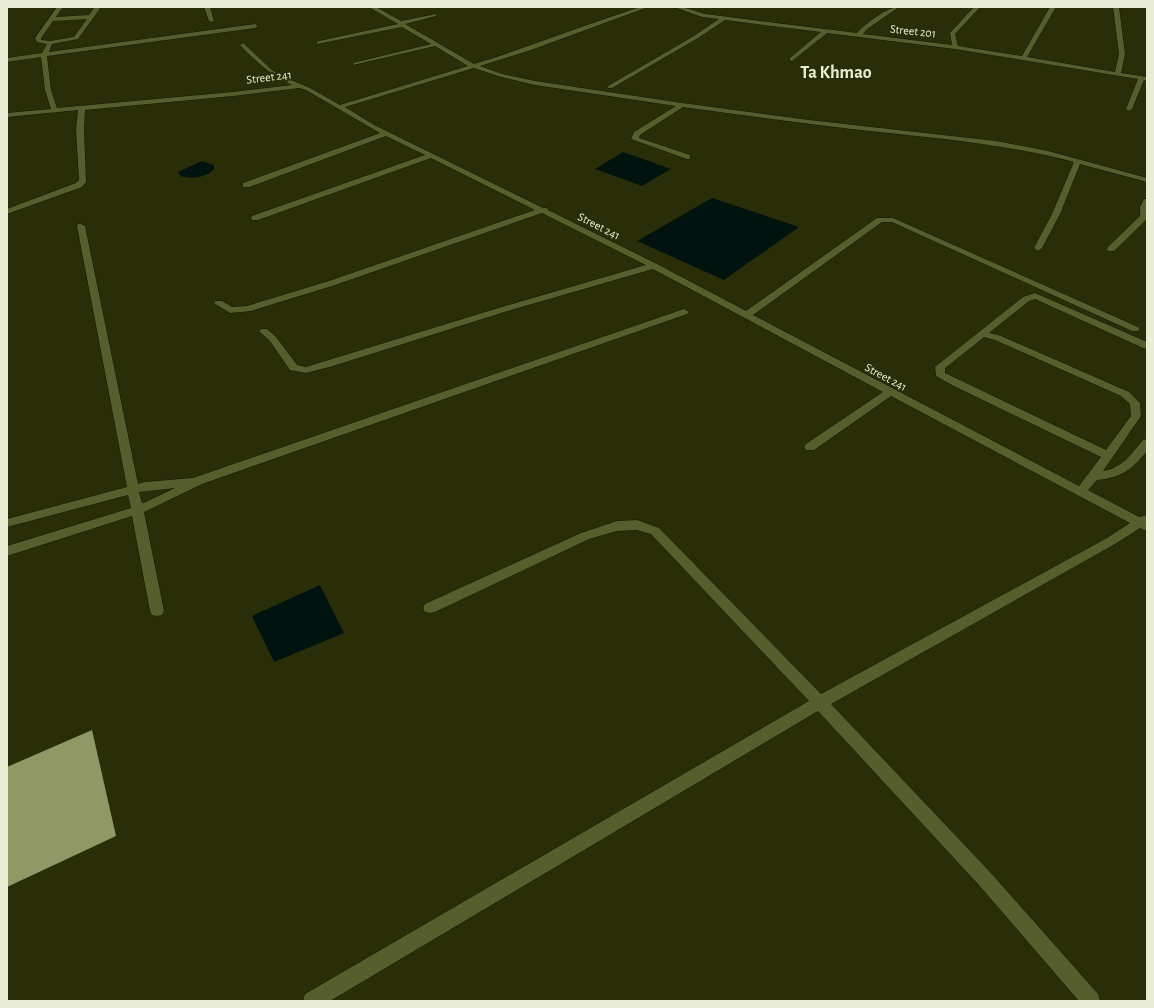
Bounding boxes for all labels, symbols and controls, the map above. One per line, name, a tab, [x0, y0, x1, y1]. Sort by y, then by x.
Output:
street label: Street 201	[889, 23, 937, 39]
district label: Ta Khmao	[800, 64, 872, 82]
street label: Street 241	[246, 68, 292, 86]
street label: Street 241	[576, 210, 622, 242]
street label: Street 241	[863, 361, 909, 393]

